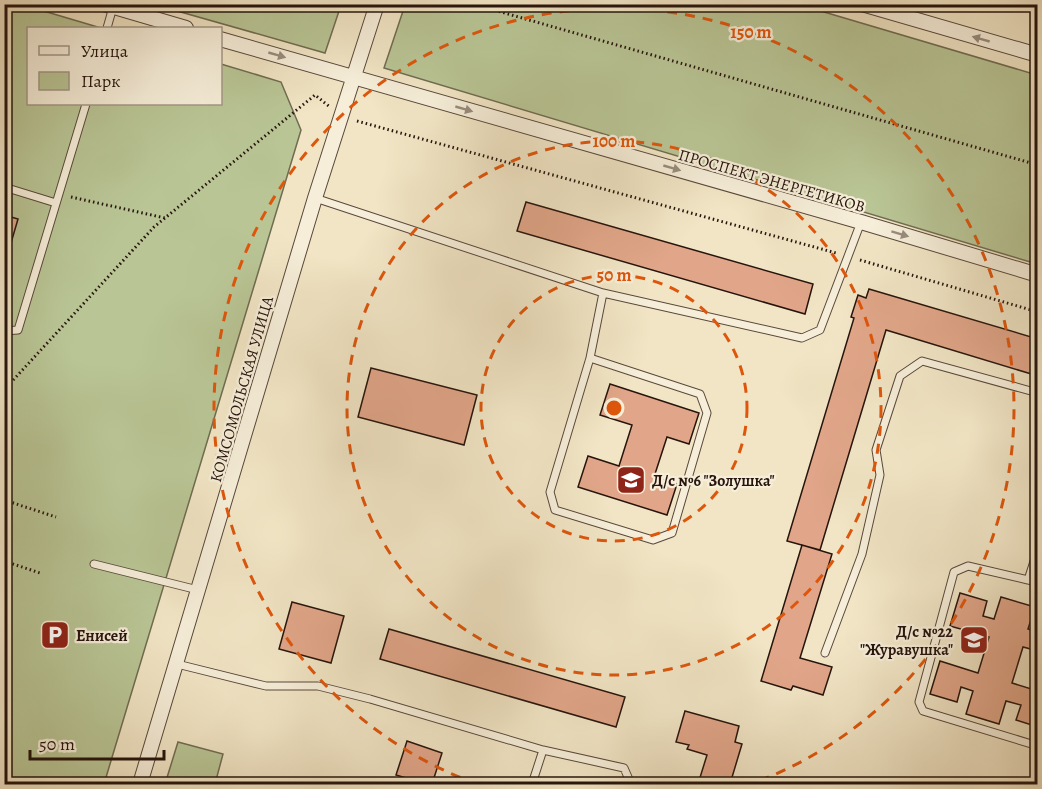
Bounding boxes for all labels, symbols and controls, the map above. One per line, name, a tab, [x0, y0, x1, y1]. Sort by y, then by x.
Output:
text: 150 m	[730, 20, 772, 44]
legend	[27, 27, 222, 105]
one-way arrow	[972, 34, 990, 43]
text: Улица	[81, 39, 129, 63]
one-way arrow	[268, 51, 286, 60]
text: Парк	[81, 69, 121, 93]
one-way arrow	[455, 105, 473, 114]
text: 100 m	[593, 129, 635, 153]
street label: ПРОСПЕКТ ЭНЕРГЕТИКОВ	[676, 144, 868, 218]
one-way arrow	[663, 164, 681, 174]
one-way arrow	[891, 230, 909, 239]
text: 50 m	[597, 263, 631, 287]
street label: КОМСОМОЛЬСКАЯ УЛИЦА	[205, 293, 279, 485]
centre of rings	[604, 398, 624, 418]
school or university icon: Д/с №6 "Золушка"	[615, 464, 647, 496]
place label: Д/с №6 "Золушка"	[652, 470, 775, 492]
parking icon: Енисей	[39, 619, 71, 651]
place label: Д/с №22 "Журавушка"	[860, 621, 953, 661]
school or university icon: Д/с №22 "Журавушка"	[958, 624, 990, 656]
place label: Енисей	[76, 625, 128, 647]
scale bar	[30, 723, 164, 761]
text: 50 m	[39, 732, 75, 756]

